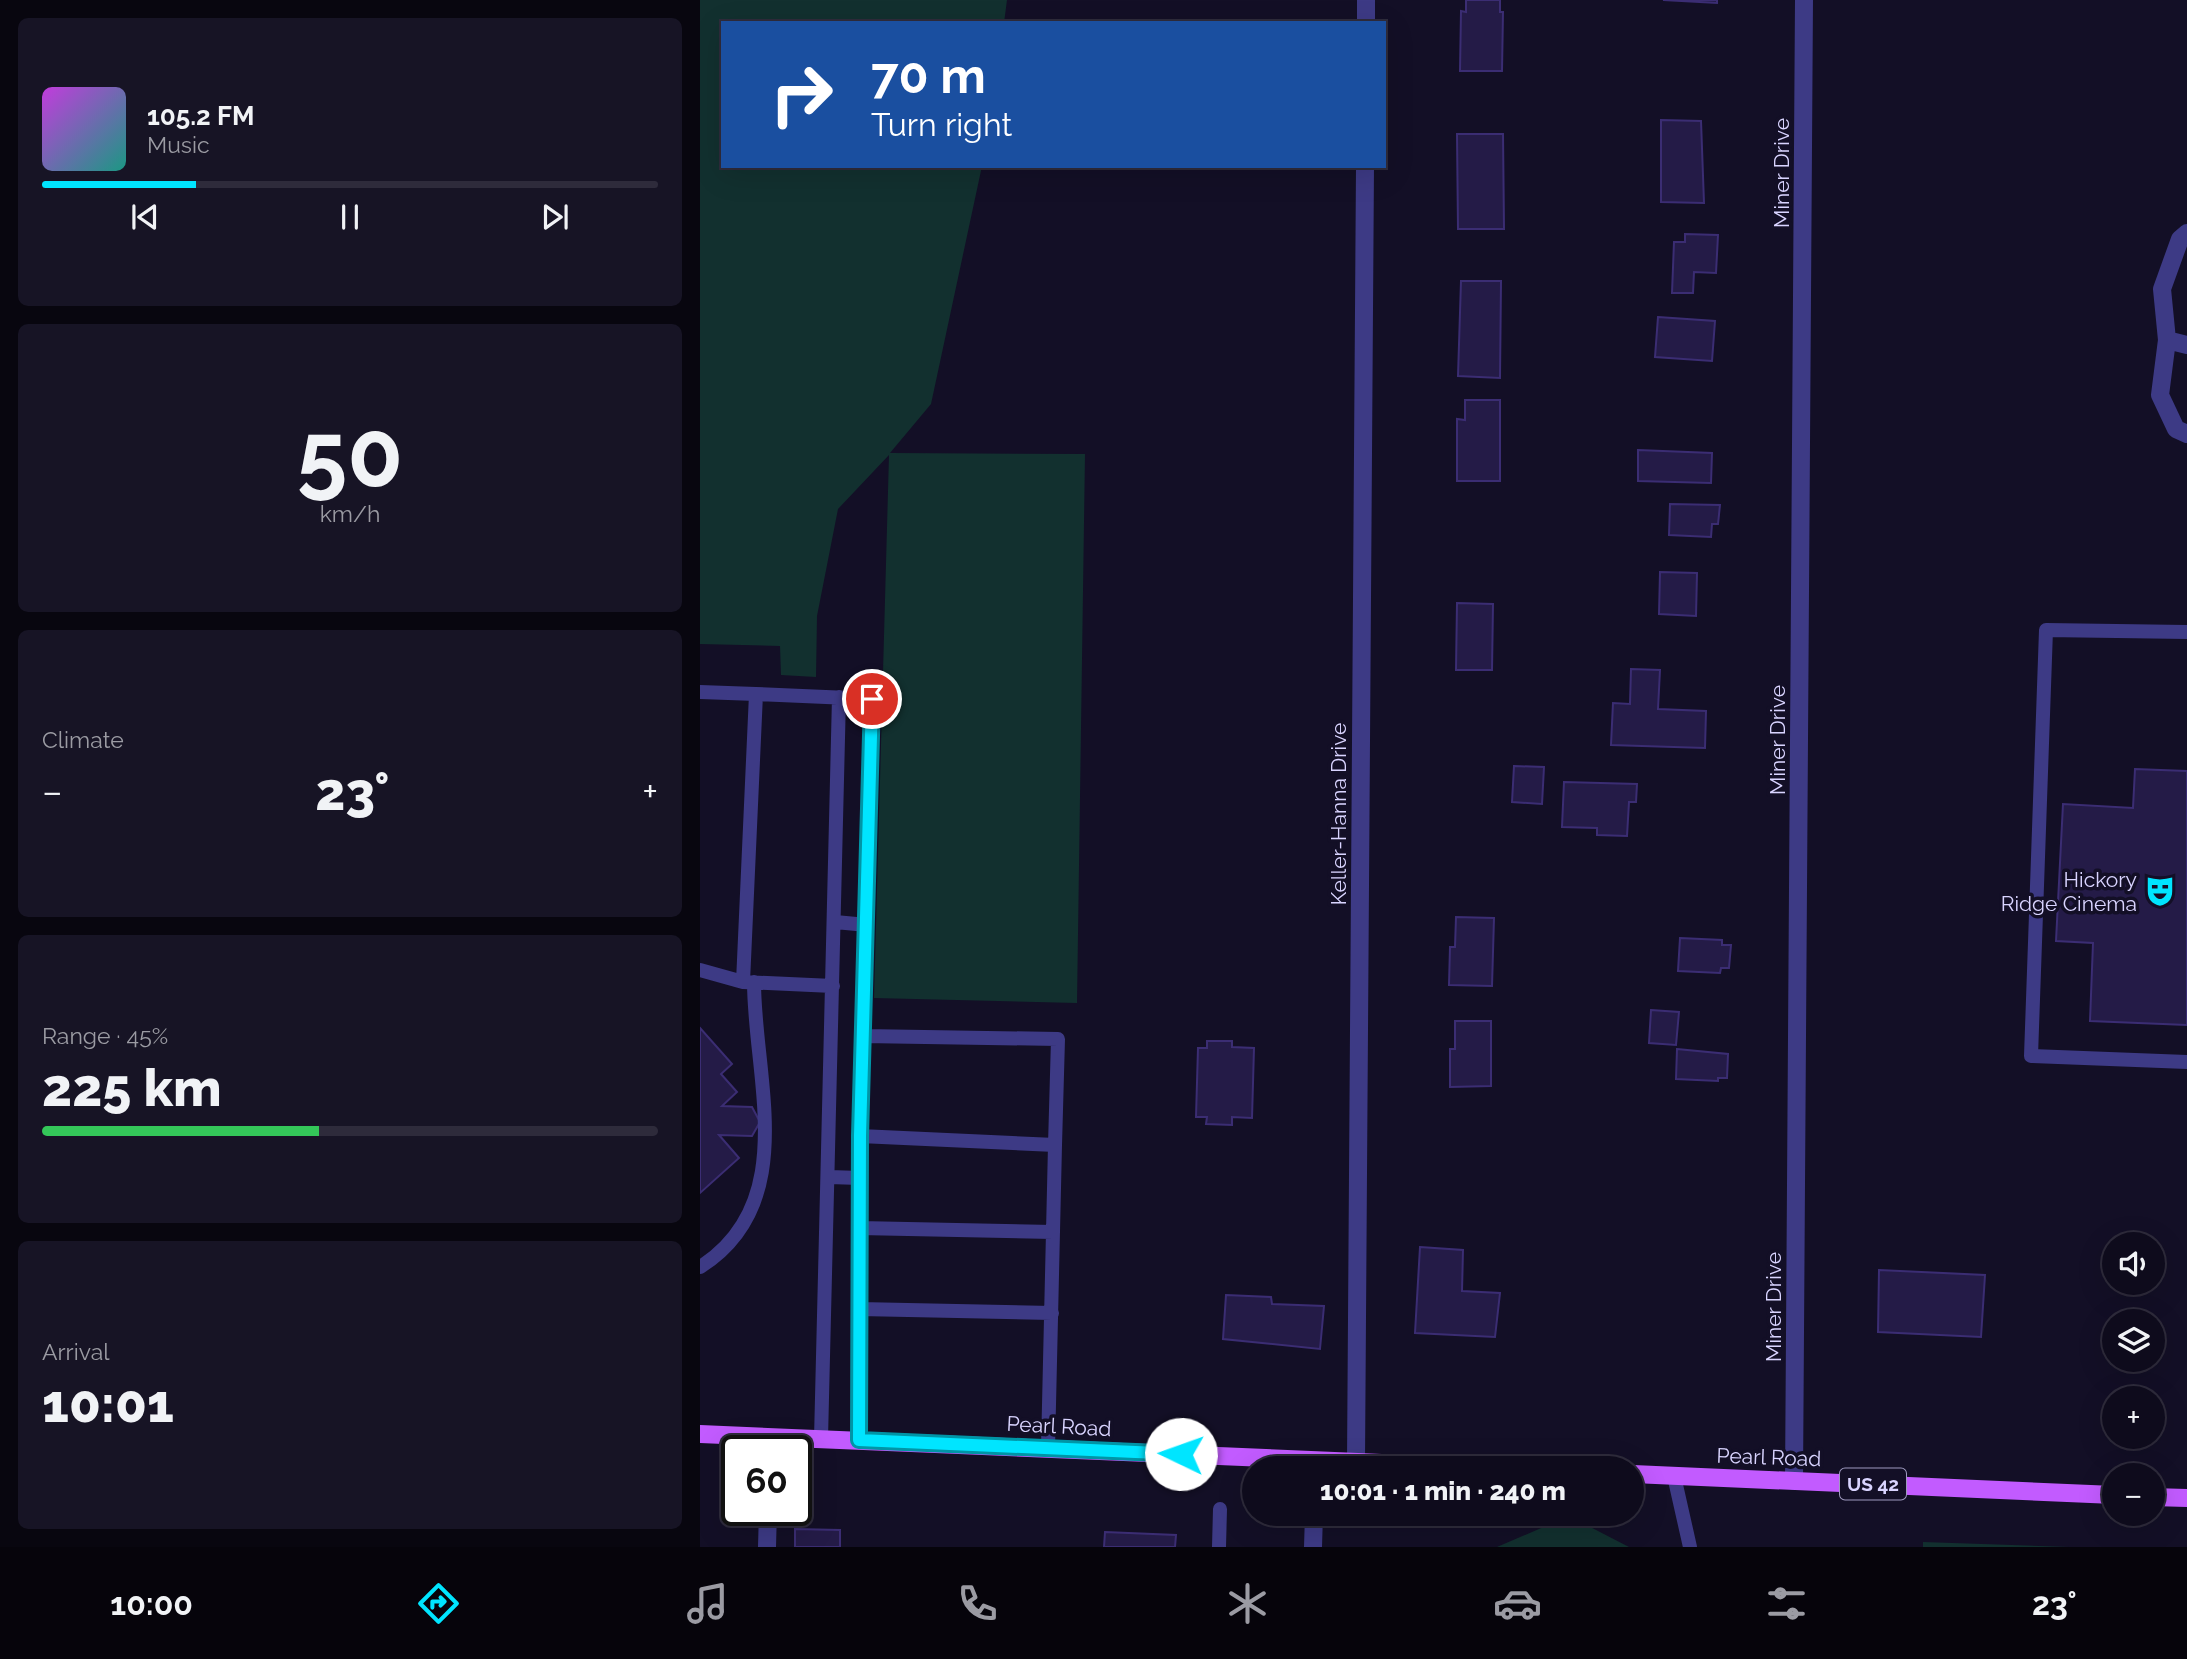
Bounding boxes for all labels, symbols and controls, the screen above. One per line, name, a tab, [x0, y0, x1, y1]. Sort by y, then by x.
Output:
text: 70 m	[871, 47, 986, 104]
icon: right	[756, 49, 847, 140]
text: 105.2 FM	[147, 101, 254, 131]
text: Turn right	[871, 106, 1012, 143]
street label: Miner Drive	[1769, 118, 1794, 228]
text: Music	[147, 131, 210, 158]
icon: previous	[126, 198, 164, 236]
icon: pause	[331, 198, 369, 236]
icon: next	[536, 198, 574, 236]
text: 50	[297, 401, 403, 508]
text: km/h	[320, 500, 380, 527]
pin	[842, 669, 902, 729]
icon: arrive	[853, 680, 891, 718]
street label: Miner Drive	[1765, 685, 1790, 795]
street label: Keller-Hanna Drive	[1326, 723, 1351, 905]
text: Climate	[42, 726, 124, 753]
text: 23°	[315, 761, 389, 822]
text: −	[42, 769, 62, 814]
text: +	[642, 769, 658, 814]
place label: Hickory Ridge Cinema	[2001, 867, 2137, 916]
theatre icon: Hickory Ridge Cinema	[2143, 874, 2177, 908]
text: Range · 45%	[42, 1022, 168, 1049]
text: 225 km	[42, 1057, 222, 1118]
map controls	[2102, 1232, 2165, 1526]
button: sound	[2102, 1232, 2165, 1295]
street label: Miner Drive	[1761, 1252, 1786, 1362]
button: layers	[2102, 1309, 2165, 1372]
text: Arrival	[42, 1338, 109, 1365]
text: 10:01	[42, 1373, 174, 1434]
button: +	[2102, 1386, 2165, 1449]
street label: Pearl Road	[1006, 1411, 1112, 1441]
position arrow	[1144, 1417, 1218, 1491]
speed limit sign: 60	[721, 1435, 812, 1526]
street label: Pearl Road	[1716, 1443, 1822, 1471]
button: −	[2102, 1463, 2165, 1526]
road number: US 42	[1840, 1468, 1906, 1500]
text: 10:01 · 1 min · 240 m	[1320, 1476, 1566, 1506]
icon: directions	[414, 1579, 463, 1628]
icon: music	[683, 1579, 732, 1628]
icon: phone	[953, 1579, 1002, 1628]
icon: climate	[1223, 1579, 1272, 1628]
icon: car	[1493, 1579, 1542, 1628]
icon: filters	[1762, 1579, 1811, 1628]
text: 10:00	[110, 1585, 193, 1622]
text: 23°	[2032, 1585, 2077, 1622]

